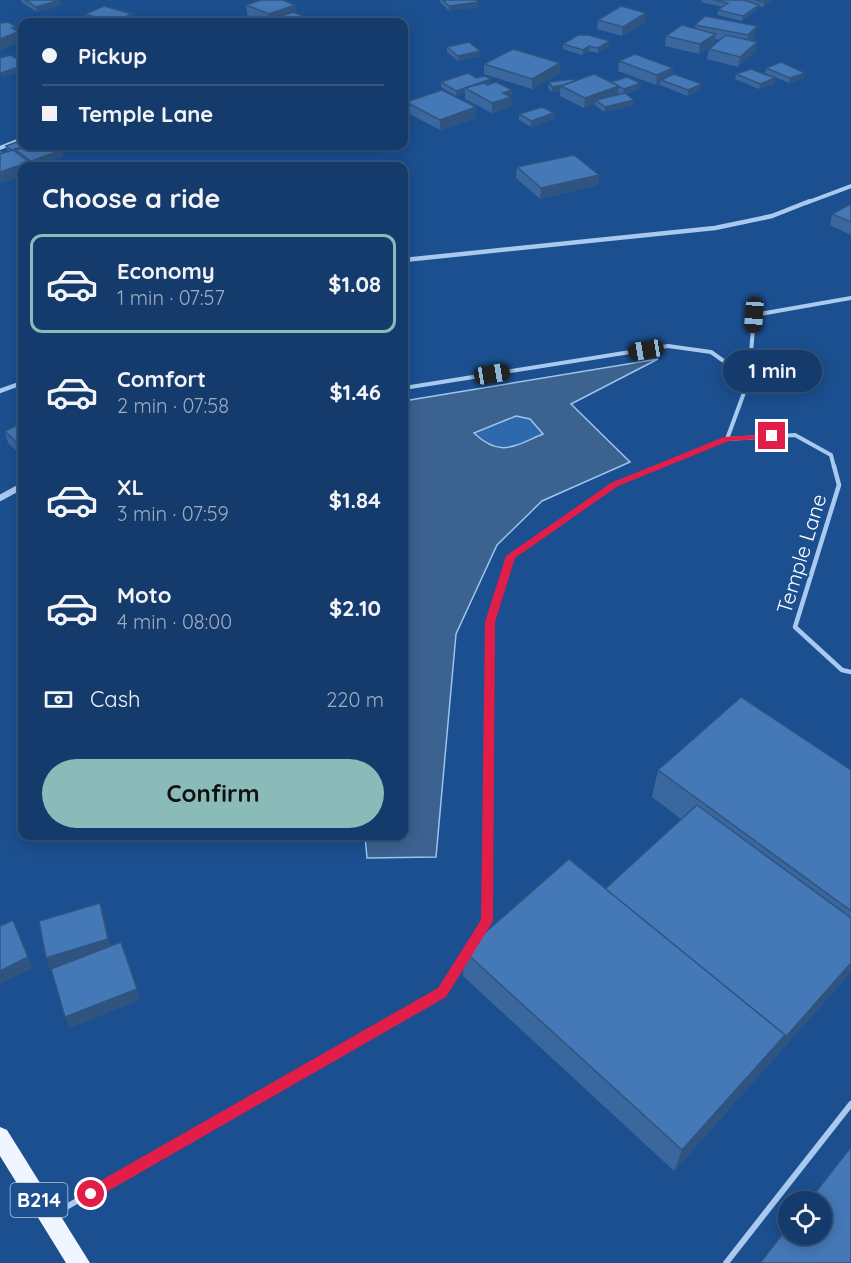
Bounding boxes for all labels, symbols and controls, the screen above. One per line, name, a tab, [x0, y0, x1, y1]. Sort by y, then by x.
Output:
text: Pickup	[78, 42, 147, 70]
text: Temple Lane	[78, 100, 213, 128]
text: Choose a ride	[42, 181, 220, 215]
icon: car	[45, 257, 99, 311]
text: Economy	[117, 257, 215, 285]
text: $1.08	[328, 270, 381, 298]
text: 1 min · 07:57	[117, 285, 225, 310]
car	[744, 296, 764, 334]
car	[627, 338, 665, 362]
callout: 1 min	[722, 349, 822, 391]
text: 1 min	[748, 358, 797, 383]
car	[473, 362, 511, 386]
icon: car	[45, 365, 99, 419]
text: Comfort	[117, 365, 206, 393]
text: $1.46	[329, 378, 381, 406]
text: 2 min · 07:58	[117, 393, 229, 418]
route end	[758, 422, 785, 449]
icon: car	[45, 473, 99, 527]
text: XL	[117, 473, 144, 501]
text: $1.84	[329, 486, 381, 514]
street label: Temple Lane	[770, 491, 832, 617]
text: 3 min · 07:59	[117, 501, 229, 526]
icon: car	[45, 581, 99, 635]
text: Moto	[117, 581, 171, 609]
text: $2.10	[329, 594, 381, 622]
text: 4 min · 08:00	[117, 609, 232, 634]
icon: cash	[42, 683, 75, 716]
text: Cash	[90, 685, 141, 713]
text: 220 m	[326, 687, 384, 712]
button: Confirm	[42, 759, 384, 828]
route start	[77, 1180, 104, 1207]
road number: B214	[10, 1183, 68, 1217]
map controls	[778, 1191, 832, 1245]
button: locate	[778, 1191, 832, 1245]

